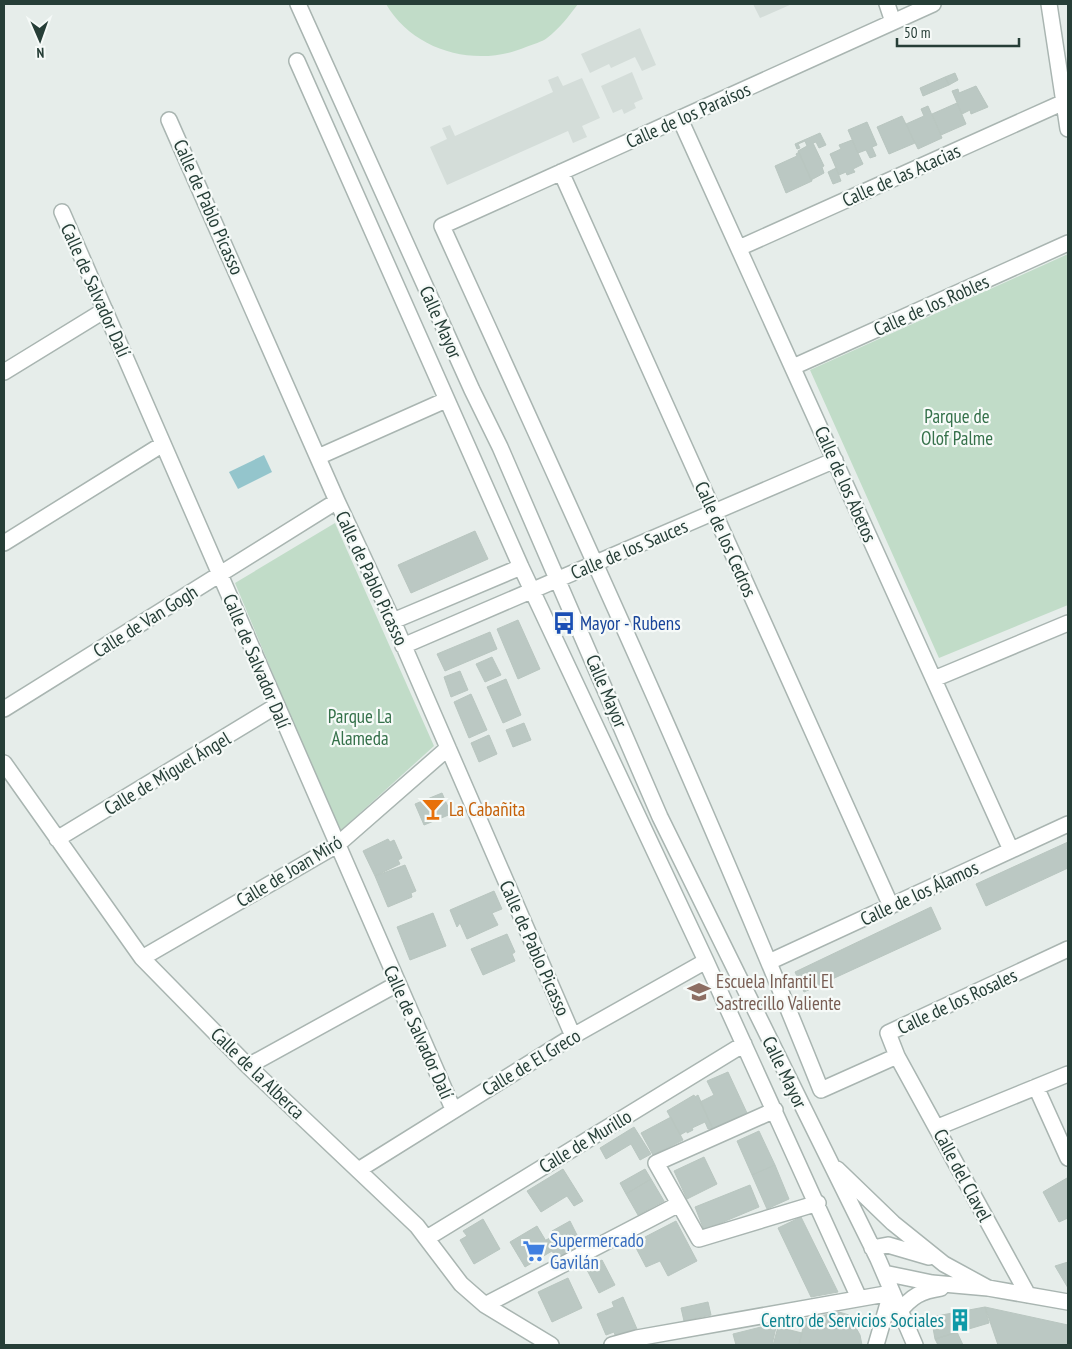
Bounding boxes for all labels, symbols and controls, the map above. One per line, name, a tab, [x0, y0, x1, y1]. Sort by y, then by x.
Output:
north arrow	[15, 15, 65, 65]
scale bar	[897, 15, 1020, 47]
text: 50 m	[904, 23, 930, 42]
text: N	[36, 44, 45, 62]
street label: Calle de los Paraísos	[622, 77, 754, 153]
street label: Calle de Pablo Picasso	[168, 136, 250, 278]
street label: Calle de las Acacias	[838, 138, 964, 212]
street label: Calle de Salvador Dalí	[56, 219, 136, 361]
street label: Calle de los Robles	[870, 269, 992, 341]
street label: Calle Mayor	[414, 282, 468, 363]
park label: Parque de Olof Palme	[921, 404, 993, 450]
street label: Calle de los Abetos	[810, 422, 882, 546]
street label: Calle de los Cedros	[690, 477, 762, 601]
street label: Calle de Pablo Picasso	[330, 507, 414, 649]
street label: Calle de los Sauces	[567, 514, 691, 584]
street label: Calle de Van Gogh	[88, 579, 202, 663]
street label: Calle de Salvador Dalí	[218, 590, 296, 732]
bus stop icon: Mayor - Rubens	[551, 610, 577, 636]
place label: Mayor - Rubens	[580, 611, 681, 635]
street label: Calle Mayor	[581, 651, 633, 732]
park label: Parque La Alameda	[328, 704, 392, 750]
street label: Calle de Miguel Ángel	[99, 726, 235, 820]
bar icon: La Cabañita	[420, 796, 446, 822]
place label: La Cabañita	[449, 797, 525, 821]
street label: Calle de Joan Miró	[232, 830, 346, 912]
street label: Calle de los Álamos	[856, 855, 982, 931]
street label: Calle de Pablo Picasso	[494, 877, 576, 1019]
street label: Calle de Salvador Dalí	[379, 961, 459, 1103]
street label: Calle de los Rosales	[893, 963, 1021, 1039]
place label: Escuela Infantil El Sastrecillo Valiente	[716, 969, 841, 1015]
school or university icon: Escuela Infantil El Sastrecillo Valiente	[686, 979, 712, 1005]
street label: Calle de la Alberca	[206, 1022, 310, 1124]
street label: Calle de El Greco	[478, 1023, 584, 1101]
street label: Calle Mayor	[757, 1032, 813, 1113]
street label: Calle de Murillo	[534, 1104, 636, 1178]
street label: Calle del Clavel	[929, 1124, 998, 1226]
place label: Supermercado Gavilán	[550, 1228, 644, 1274]
supermarket icon: Supermercado Gavilán	[521, 1238, 547, 1264]
building icon: Centro de Servicios Sociales	[947, 1307, 973, 1333]
place label: Centro de Servicios Sociales	[761, 1308, 944, 1332]

